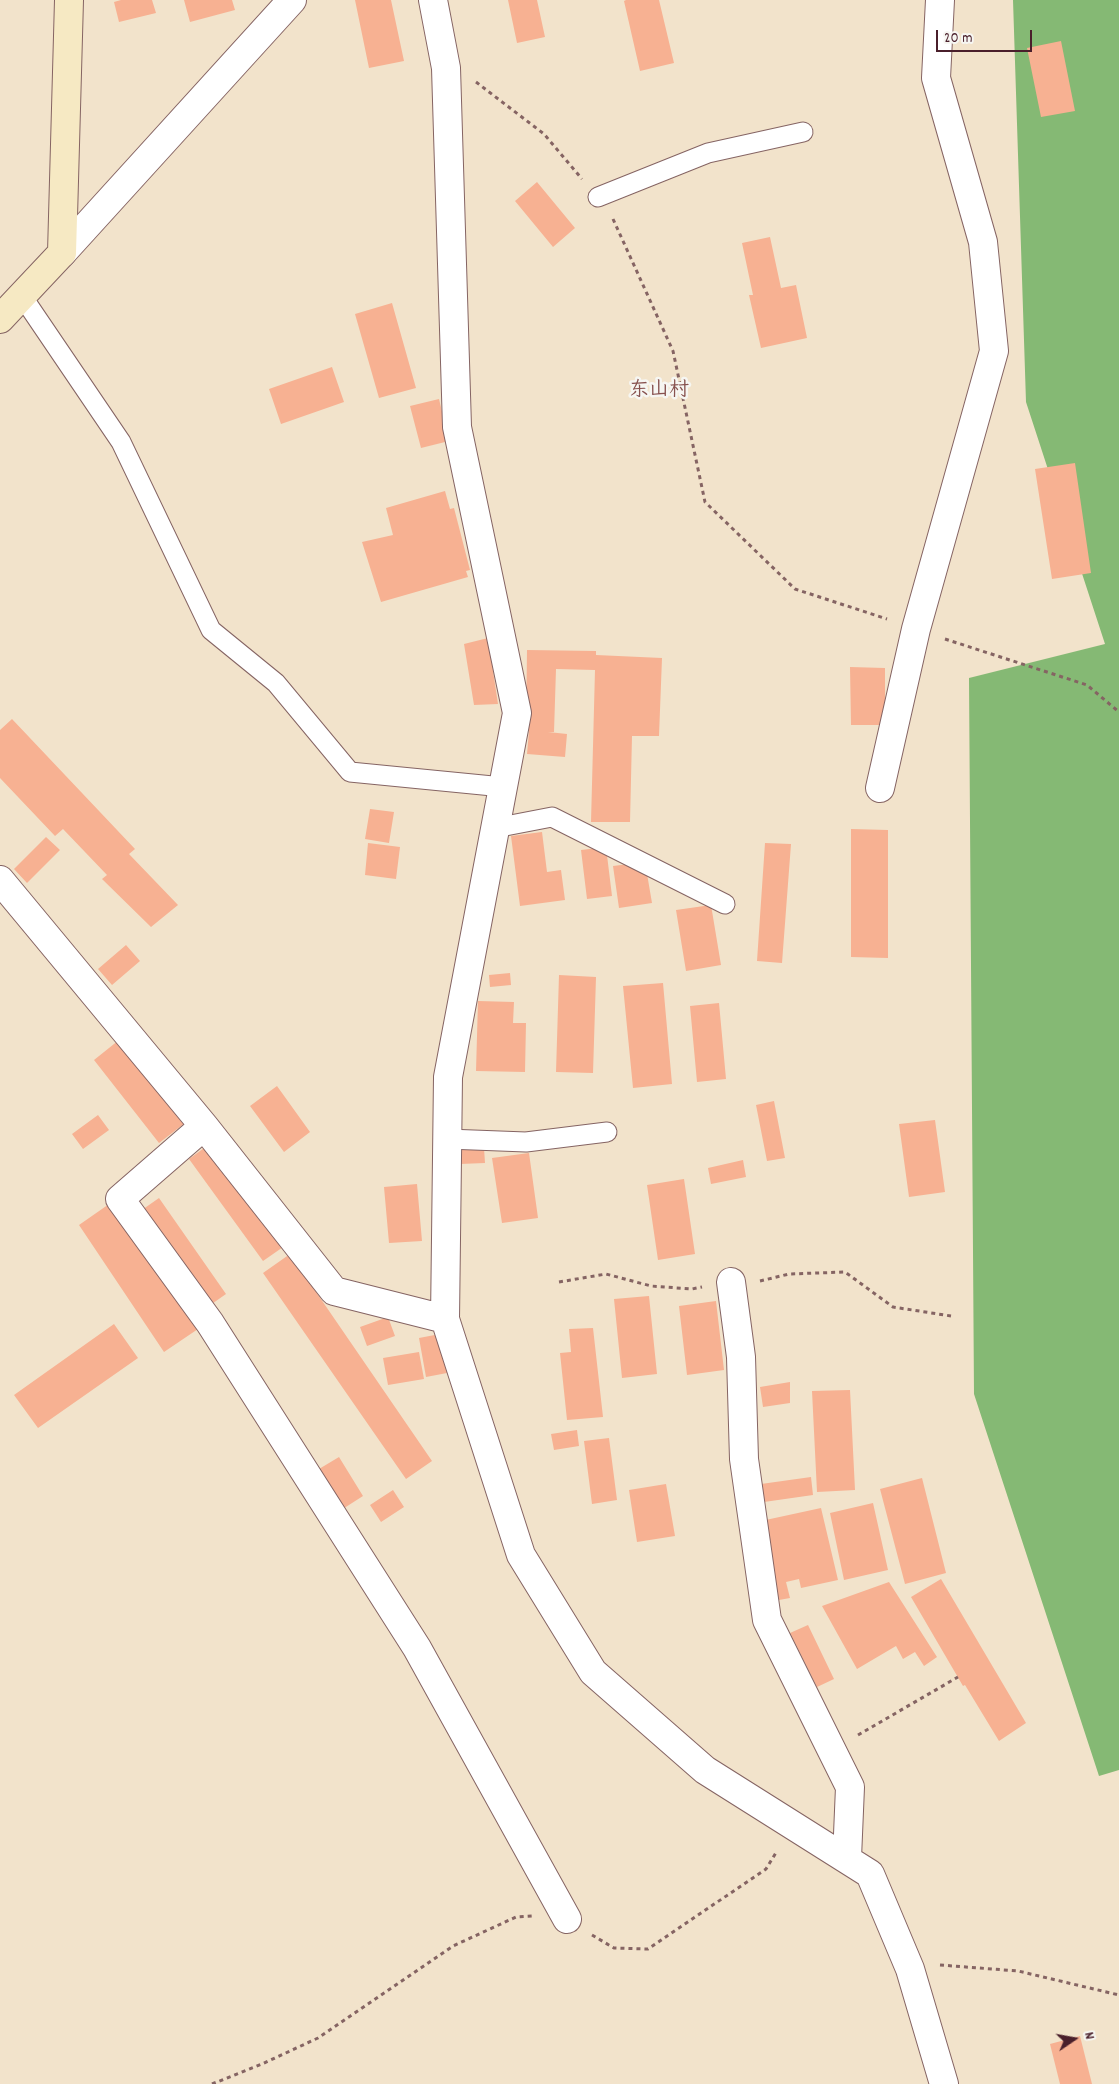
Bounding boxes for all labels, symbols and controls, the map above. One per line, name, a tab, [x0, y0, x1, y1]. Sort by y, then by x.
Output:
scale bar	[939, 20, 1035, 52]
text: 20 m	[944, 28, 972, 50]
district label: 东山村	[629, 380, 689, 404]
north arrow	[1049, 2014, 1099, 2064]
text: N	[1078, 2030, 1099, 2041]

